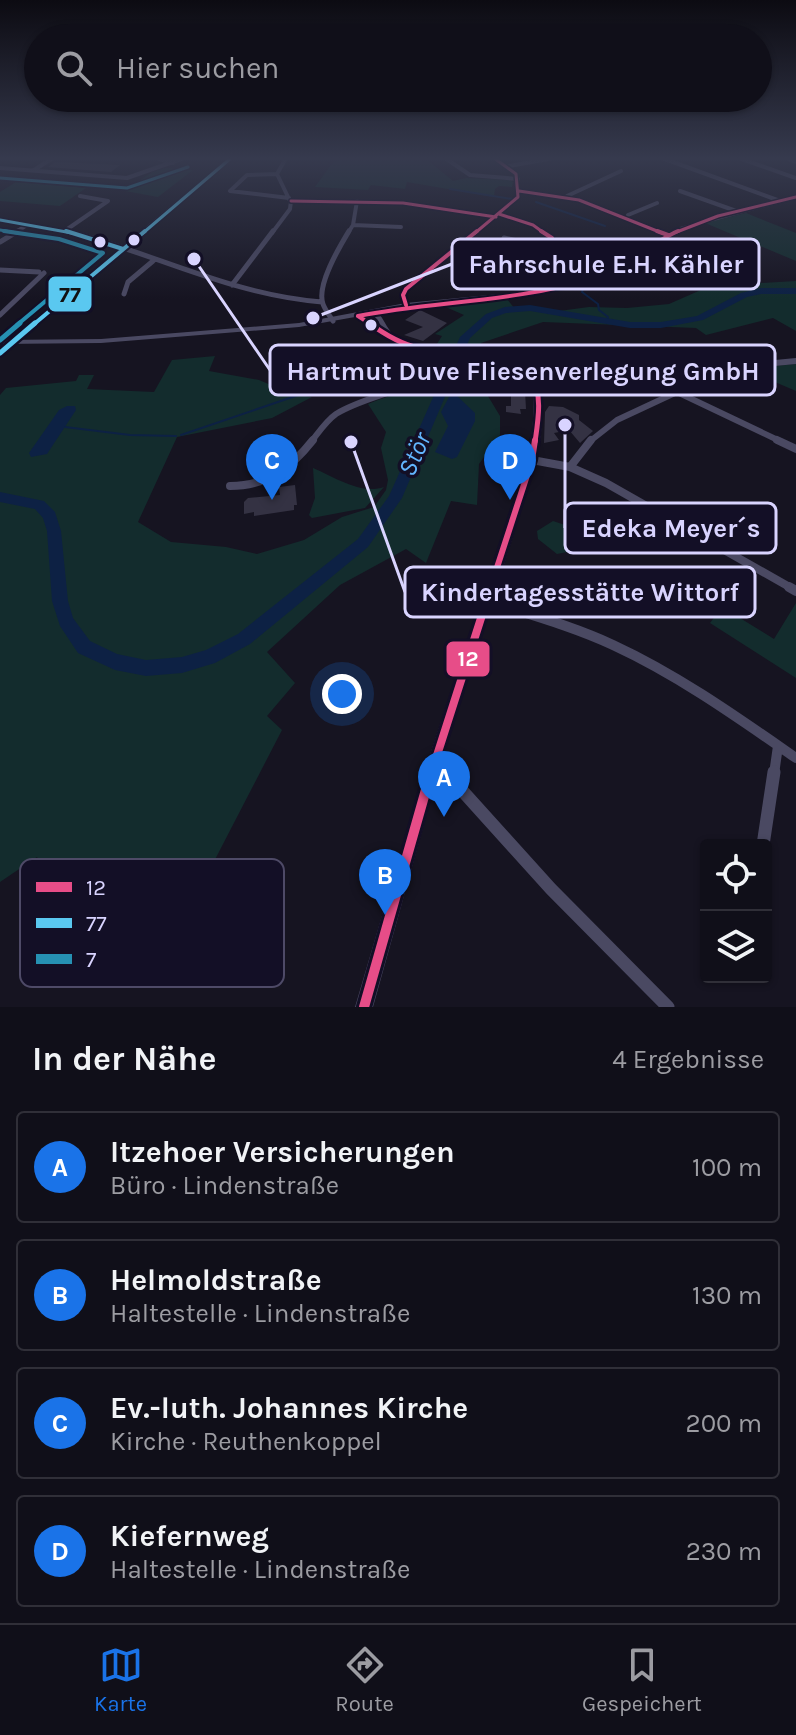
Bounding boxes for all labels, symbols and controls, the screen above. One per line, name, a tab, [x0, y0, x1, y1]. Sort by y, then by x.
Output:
search box	[24, 24, 772, 112]
icon: search	[52, 46, 96, 90]
text: Hier suchen	[116, 50, 279, 86]
unlabelled marker	[126, 232, 142, 248]
unlabelled marker	[92, 234, 108, 250]
callout: Fahrschule E.H. Kähler	[452, 239, 759, 289]
text: Fahrschule E.H. Kähler	[468, 249, 744, 280]
line badge: 77	[47, 275, 93, 313]
text: 77	[59, 282, 81, 308]
unlabelled marker	[363, 317, 379, 333]
callout: Hartmut Duve Fliesenverlegung GmbH	[270, 345, 775, 395]
text: Hartmut Duve Fliesenverlegung GmbH	[286, 356, 760, 387]
water label: Stör	[391, 427, 438, 481]
pin: C	[246, 434, 298, 500]
pin: D	[484, 434, 536, 500]
callout: Edeka Meyer´s	[565, 503, 776, 553]
text: Edeka Meyer´s	[582, 513, 760, 544]
callout: Kindertagesstätte Wittorf	[405, 567, 755, 617]
text: Kindertagesstätte Wittorf	[421, 577, 739, 608]
line badge: 12	[445, 640, 491, 678]
text: 12	[457, 646, 479, 672]
your location	[322, 674, 362, 714]
pin: A	[418, 751, 470, 817]
map controls	[700, 839, 772, 983]
button: locate	[700, 839, 772, 911]
pin: B	[359, 849, 411, 915]
legend	[20, 859, 284, 987]
text: 12	[86, 875, 106, 901]
text: 77	[86, 911, 107, 937]
button: layers	[700, 911, 772, 983]
text: 7	[86, 947, 96, 973]
text: In der Nähe	[32, 1039, 216, 1079]
text: 4 Ergebnisse	[612, 1044, 764, 1075]
text: Itzehoer Versicherungen	[110, 1134, 455, 1170]
text: A	[52, 1152, 68, 1183]
text: 100 m	[692, 1152, 762, 1183]
text: Büro · Lindenstraße	[110, 1170, 339, 1201]
text: Helmoldstraße	[110, 1262, 322, 1298]
text: B	[52, 1280, 68, 1311]
text: 130 m	[692, 1280, 762, 1311]
text: Haltestelle · Lindenstraße	[110, 1298, 410, 1329]
text: Ev.-luth. Johannes Kirche	[110, 1390, 468, 1426]
text: C	[52, 1408, 68, 1439]
text: 200 m	[686, 1408, 762, 1439]
text: Kirche · Reuthenkoppel	[110, 1426, 382, 1457]
text: Kiefernweg	[110, 1518, 269, 1554]
text: D	[51, 1536, 69, 1567]
text: 230 m	[686, 1536, 762, 1567]
text: Haltestelle · Lindenstraße	[110, 1554, 410, 1585]
tab: Karte	[94, 1643, 147, 1717]
tab: Route	[335, 1643, 394, 1717]
tab: Gespeichert	[582, 1643, 702, 1717]

